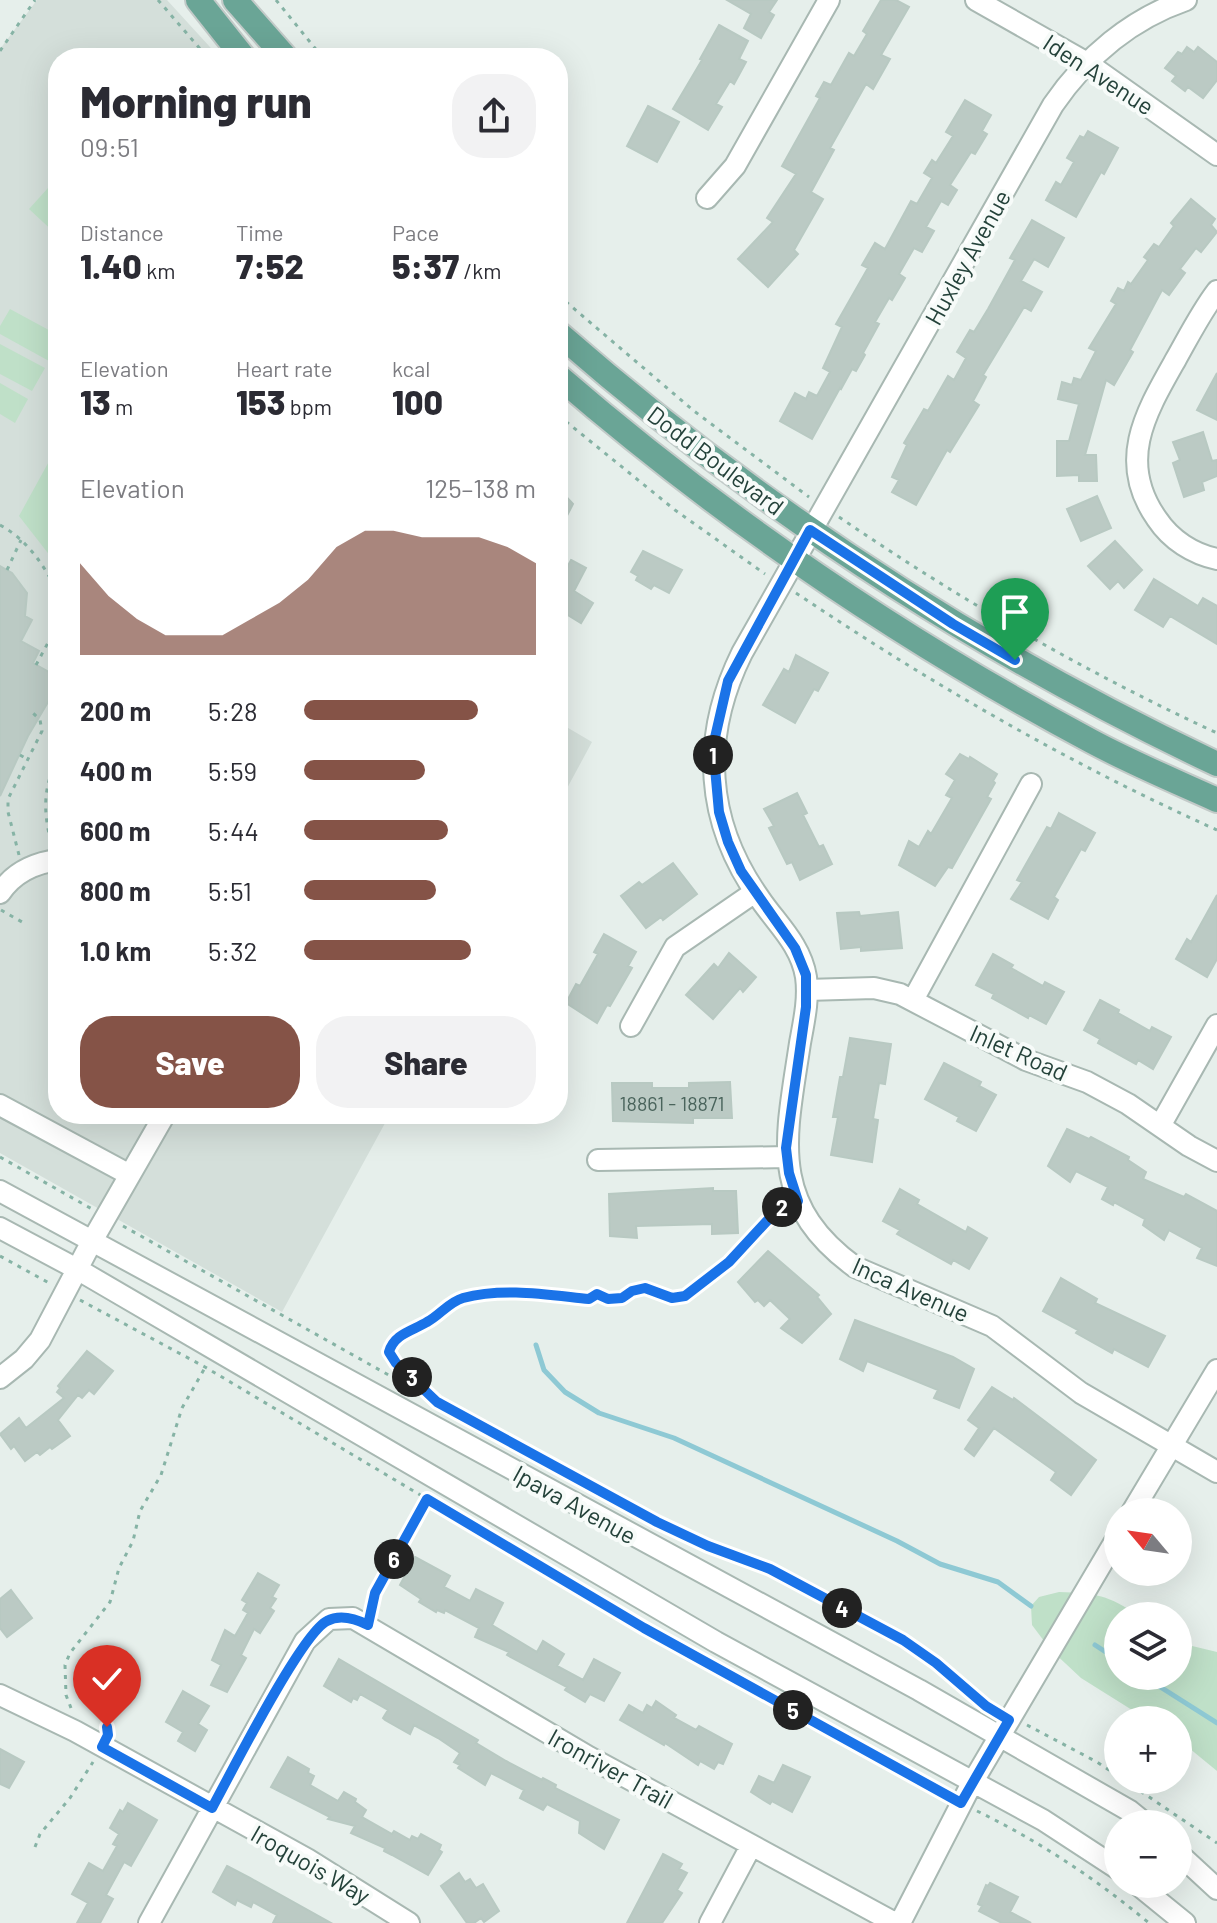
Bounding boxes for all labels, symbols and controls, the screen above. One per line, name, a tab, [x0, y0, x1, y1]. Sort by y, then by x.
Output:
street label: Iden Avenue	[1038, 27, 1160, 121]
text: Morning run	[80, 74, 312, 127]
button: share	[452, 74, 536, 158]
text: 09:51	[80, 131, 139, 162]
street label: Huxley Avenue	[918, 184, 1016, 330]
text: Distance	[80, 219, 164, 245]
text: Time	[236, 219, 284, 245]
text: Pace	[392, 219, 439, 245]
text: 1.40	[80, 245, 142, 286]
text: 7:52	[236, 245, 304, 286]
text: 5:37	[392, 245, 459, 286]
text: km	[142, 257, 175, 283]
text: /km	[459, 257, 501, 283]
text: Elevation	[80, 355, 169, 381]
text: Heart rate	[236, 355, 333, 381]
text: kcal	[392, 355, 430, 381]
text: 13	[80, 381, 111, 422]
text: 153	[236, 381, 285, 422]
text: 100	[392, 381, 443, 422]
text: m	[111, 393, 133, 419]
text: bpm	[285, 393, 332, 419]
street label: Dodd Boulevard	[642, 399, 790, 521]
text: Elevation	[80, 472, 185, 503]
text: 125–138 m	[425, 472, 536, 503]
pin	[981, 578, 1049, 660]
icon: arrive	[993, 590, 1037, 634]
text: 200 m	[80, 695, 151, 726]
text: 5:28	[208, 695, 258, 726]
pin: 1	[693, 735, 733, 775]
text: 1	[709, 742, 717, 768]
text: 400 m	[80, 755, 152, 786]
text: 5:59	[208, 755, 257, 786]
text: 600 m	[80, 815, 151, 846]
text: 5:44	[208, 815, 259, 846]
text: 800 m	[80, 875, 151, 906]
text: 5:51	[208, 875, 252, 906]
text: 1.0 km	[80, 935, 151, 966]
text: 5:32	[208, 935, 258, 966]
button: Save	[80, 1016, 300, 1108]
button: Share	[316, 1016, 536, 1108]
street label: Inlet Road	[966, 1018, 1072, 1086]
house number: 18861 - 18871	[619, 1091, 725, 1115]
pin: 2	[762, 1187, 802, 1227]
text: 2	[776, 1194, 788, 1220]
street label: Inca Avenue	[848, 1250, 974, 1328]
pin: 3	[392, 1357, 432, 1397]
text: 3	[406, 1364, 418, 1390]
street label: Ipava Avenue	[508, 1458, 642, 1550]
north arrow	[1104, 1498, 1192, 1586]
map controls	[1104, 1498, 1192, 1898]
pin: 6	[374, 1539, 414, 1579]
text: 6	[388, 1546, 400, 1572]
pin: 4	[822, 1588, 862, 1628]
text: 4	[835, 1595, 849, 1621]
button: layers	[1104, 1602, 1192, 1690]
pin	[73, 1645, 141, 1727]
icon: check	[85, 1657, 129, 1701]
pin: 5	[773, 1690, 813, 1730]
text: 5	[787, 1697, 799, 1723]
button: +	[1104, 1706, 1192, 1794]
street label: Ironriver Trail	[544, 1722, 678, 1814]
button: −	[1104, 1810, 1192, 1898]
street label: Iroquois Way	[246, 1818, 376, 1910]

